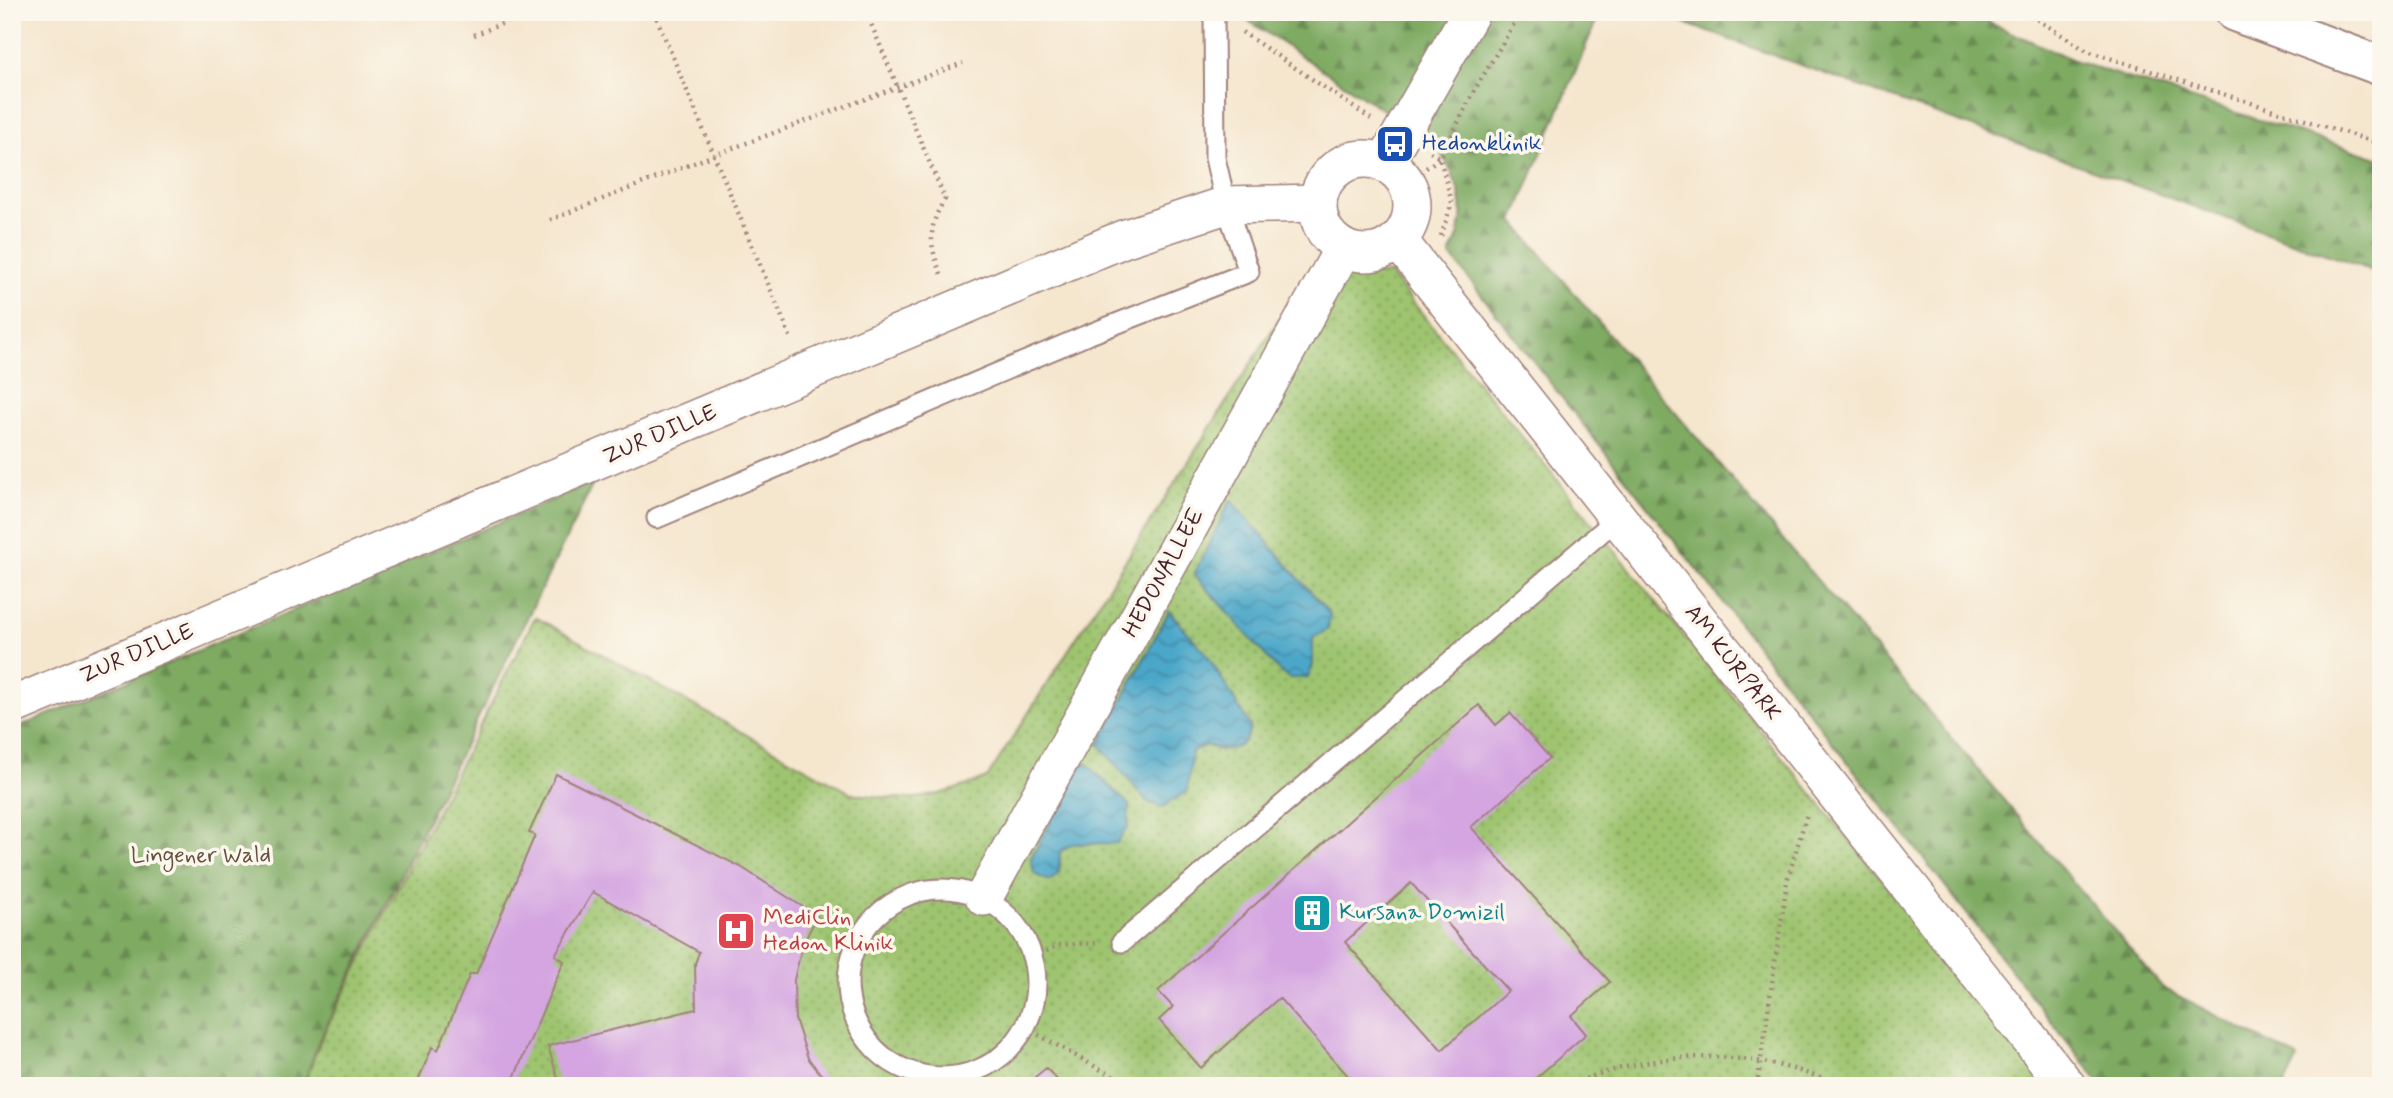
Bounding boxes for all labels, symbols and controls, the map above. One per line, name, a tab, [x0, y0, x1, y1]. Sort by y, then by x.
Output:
bus stop icon: Hedonklinik	[1374, 123, 1416, 165]
place label: Hedonklinik	[1422, 129, 1542, 159]
street label: ZUR DILLE	[599, 398, 721, 472]
street label: HEDONALLEE	[1116, 503, 1212, 643]
street label: AM KURPARK	[1677, 599, 1787, 727]
street label: ZUR DILLE	[76, 617, 198, 691]
park label: Lingener Wald	[131, 841, 271, 873]
building icon: Kursana Domizil	[1291, 892, 1333, 934]
place label: Kursana Domizil	[1339, 898, 1505, 928]
place label: MediClin Hedon Klinik	[763, 903, 893, 959]
hospital icon: MediClin Hedon Klinik	[715, 910, 757, 952]

